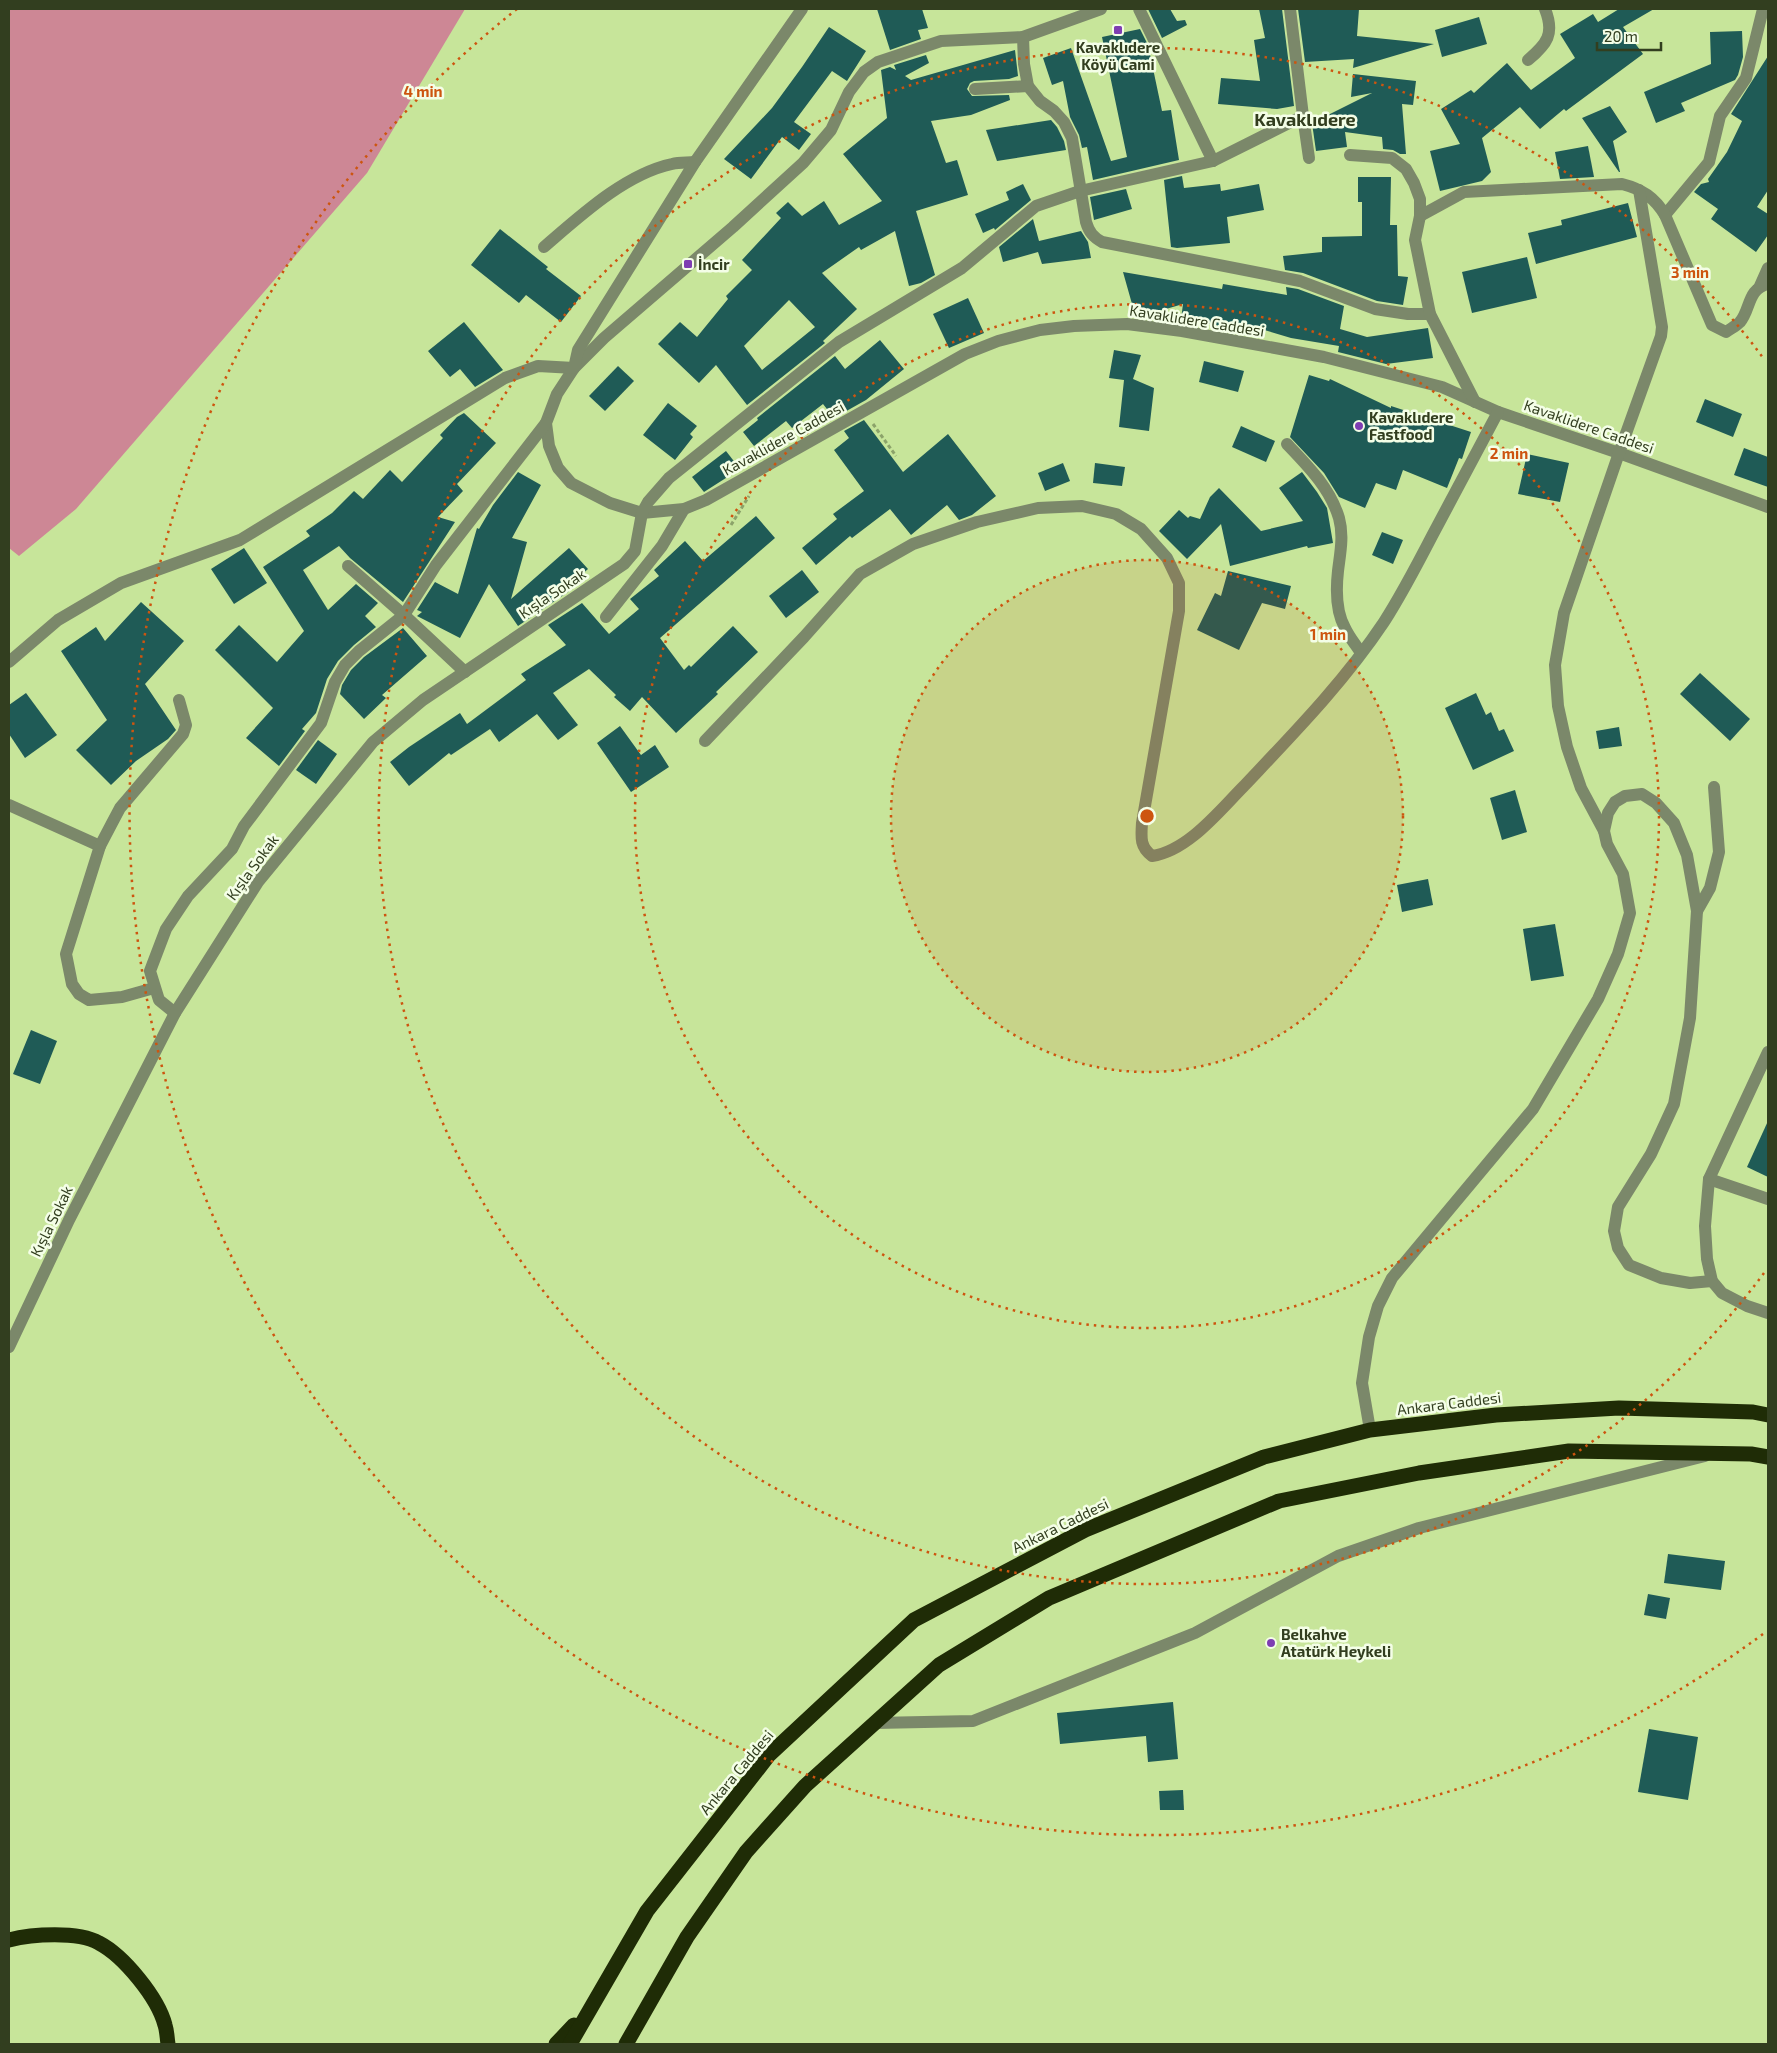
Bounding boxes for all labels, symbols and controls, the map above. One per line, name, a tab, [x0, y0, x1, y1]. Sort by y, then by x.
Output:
scale bar	[1597, 20, 1661, 52]
marker: Kavaklıdere Köyü Cami	[1112, 24, 1124, 36]
text: 20 m	[1604, 27, 1638, 45]
place label: Kavaklıdere Köyü Cami	[1076, 38, 1160, 74]
text: 4 min	[403, 82, 443, 100]
district label: Kavaklıdere	[1254, 108, 1356, 130]
place label: İncir	[698, 255, 730, 273]
marker: İncir	[682, 258, 694, 270]
text: 3 min	[1671, 263, 1709, 281]
street label: Kavaklidere Caddesi	[1128, 300, 1266, 340]
street label: Kavaklidere Caddesi	[1522, 395, 1656, 457]
street label: Kavaklidere Caddesi	[719, 397, 847, 479]
place label: Kavaklıdere Fastfood	[1369, 408, 1454, 443]
marker: Kavaklıdere Fastfood	[1353, 420, 1365, 432]
text: 2 min	[1490, 444, 1528, 462]
street label: Kışla Sokak	[515, 564, 590, 623]
text: 1 min	[1310, 625, 1346, 643]
centre of rings	[1138, 807, 1156, 825]
street label: Kışla Sokak	[222, 830, 283, 904]
street label: Kışla Sokak	[26, 1182, 77, 1260]
street label: Ankara Caddesi	[1396, 1388, 1502, 1418]
street label: Ankara Caddesi	[1009, 1494, 1111, 1556]
place label: Belkahve Atatürk Heykeli	[1281, 1625, 1391, 1661]
marker: Belkahve Atatürk Heykeli	[1265, 1637, 1277, 1649]
street label: Ankara Caddesi	[695, 1726, 777, 1818]

